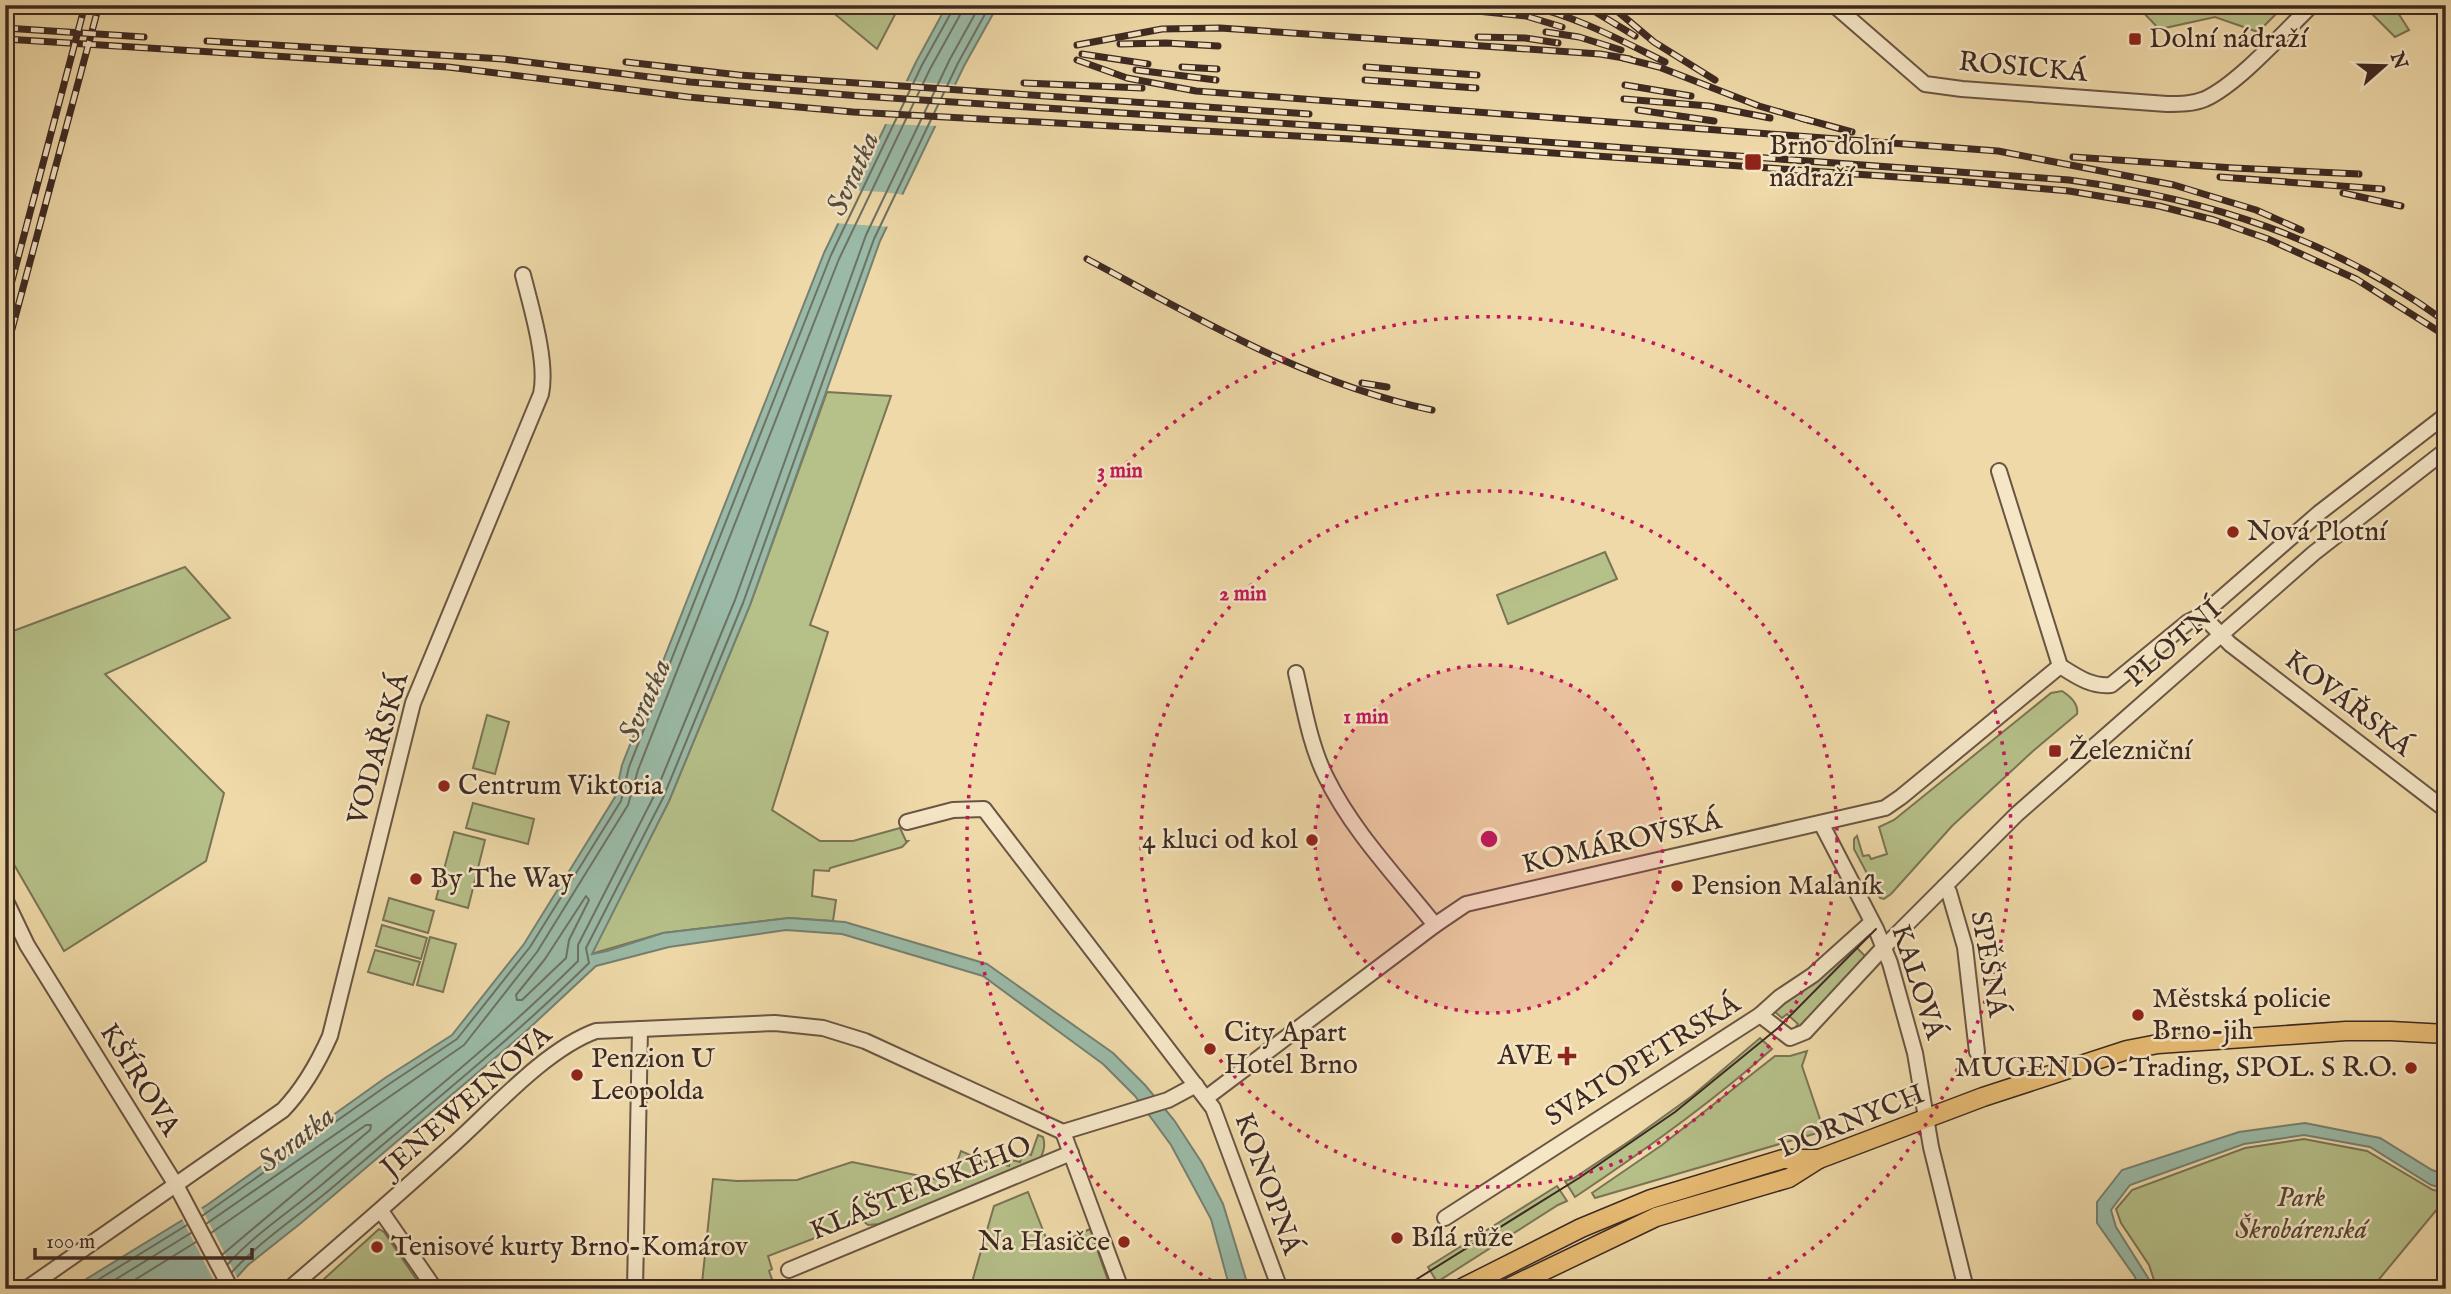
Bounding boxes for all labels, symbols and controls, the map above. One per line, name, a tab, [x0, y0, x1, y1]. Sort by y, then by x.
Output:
place label: Dolní nádraží	[2149, 22, 2309, 57]
marker: Dolní nádraží	[2127, 31, 2143, 47]
north arrow	[2350, 32, 2420, 102]
street label: ROSICKÁ	[1957, 44, 2090, 91]
text: N	[2384, 48, 2412, 73]
water label: Svratka	[819, 126, 889, 222]
place label: Brno dolní nádraží	[1769, 129, 1895, 196]
marker: Brno dolní nádraží	[1743, 152, 1763, 172]
text: 3 min	[1097, 458, 1143, 485]
place label: Nová Plotní	[2247, 515, 2388, 550]
marker: Nová Plotní	[2225, 524, 2241, 540]
text: 2 min	[1219, 581, 1267, 608]
street label: PLOTNÍ	[2119, 592, 2230, 695]
street label: KOVÁŘSKÁ	[2277, 642, 2421, 766]
water label: Svratka	[611, 653, 681, 749]
street label: VODAŘSKÁ	[339, 668, 418, 830]
text: 1 min	[1343, 704, 1389, 731]
place label: Železniční	[2069, 734, 2193, 769]
marker: Železniční	[2047, 743, 2063, 759]
place label: Centrum Viktoria	[458, 769, 664, 804]
marker: Centrum Viktoria	[436, 778, 452, 794]
street label: KOMÁROVSKÁ	[1519, 802, 1726, 883]
place label: 4 kluci od kol	[1142, 823, 1298, 858]
centre of rings	[1477, 827, 1501, 851]
marker: 4 kluci od kol	[1304, 832, 1320, 848]
place label: By The Way	[430, 862, 573, 897]
place label: Pension Malaník	[1691, 869, 1884, 904]
marker: By The Way	[408, 871, 424, 887]
marker: Pension Malaník	[1669, 878, 1685, 894]
street label: SPĚŠNÁ	[1961, 908, 2016, 1021]
street label: KALOVÁ	[1882, 920, 1953, 1044]
place label: Městská policie Brno-jih	[2152, 982, 2331, 1049]
street label: SVATOPETRSKÁ	[1538, 986, 1748, 1135]
marker: Městská policie Brno-jih	[2130, 1007, 2146, 1023]
place label: City Apart Hotel Brno	[1224, 1016, 1358, 1083]
street label: KŠÍROVA	[91, 1017, 188, 1144]
street label: JENEWEINOVA	[372, 1018, 560, 1188]
place label: AVE	[1497, 1039, 1553, 1074]
marker: City Apart Hotel Brno	[1202, 1041, 1218, 1057]
place label: Penzion U Leopolda	[591, 1042, 715, 1109]
marker: AVE	[1559, 1048, 1575, 1064]
place label: MUGENDO-Trading, SPOL. S R.O.	[1955, 1051, 2397, 1086]
marker: MUGENDO-Trading, SPOL. S R.O.	[2403, 1060, 2419, 1076]
marker: Penzion U Leopolda	[569, 1067, 585, 1083]
street label: DORNYCH	[1774, 1077, 1930, 1167]
water label: Svratka	[251, 1098, 343, 1182]
street label: KONOPNÁ	[1225, 1108, 1310, 1261]
street label: KLÁŠTERSKÉHO	[805, 1128, 1037, 1249]
park label: Park Škrobárenská	[2235, 1181, 2370, 1248]
scale bar	[35, 1217, 252, 1261]
place label: Bílá růže	[1411, 1221, 1514, 1256]
place label: Na Hasičce	[978, 1225, 1110, 1260]
text: 100 m	[46, 1229, 95, 1256]
place label: Tenisové kurty Brno-Komárov	[391, 1230, 748, 1265]
marker: Bílá růže	[1389, 1230, 1405, 1246]
marker: Na Hasičce	[1116, 1234, 1132, 1250]
marker: Tenisové kurty Brno-Komárov	[369, 1239, 385, 1255]

